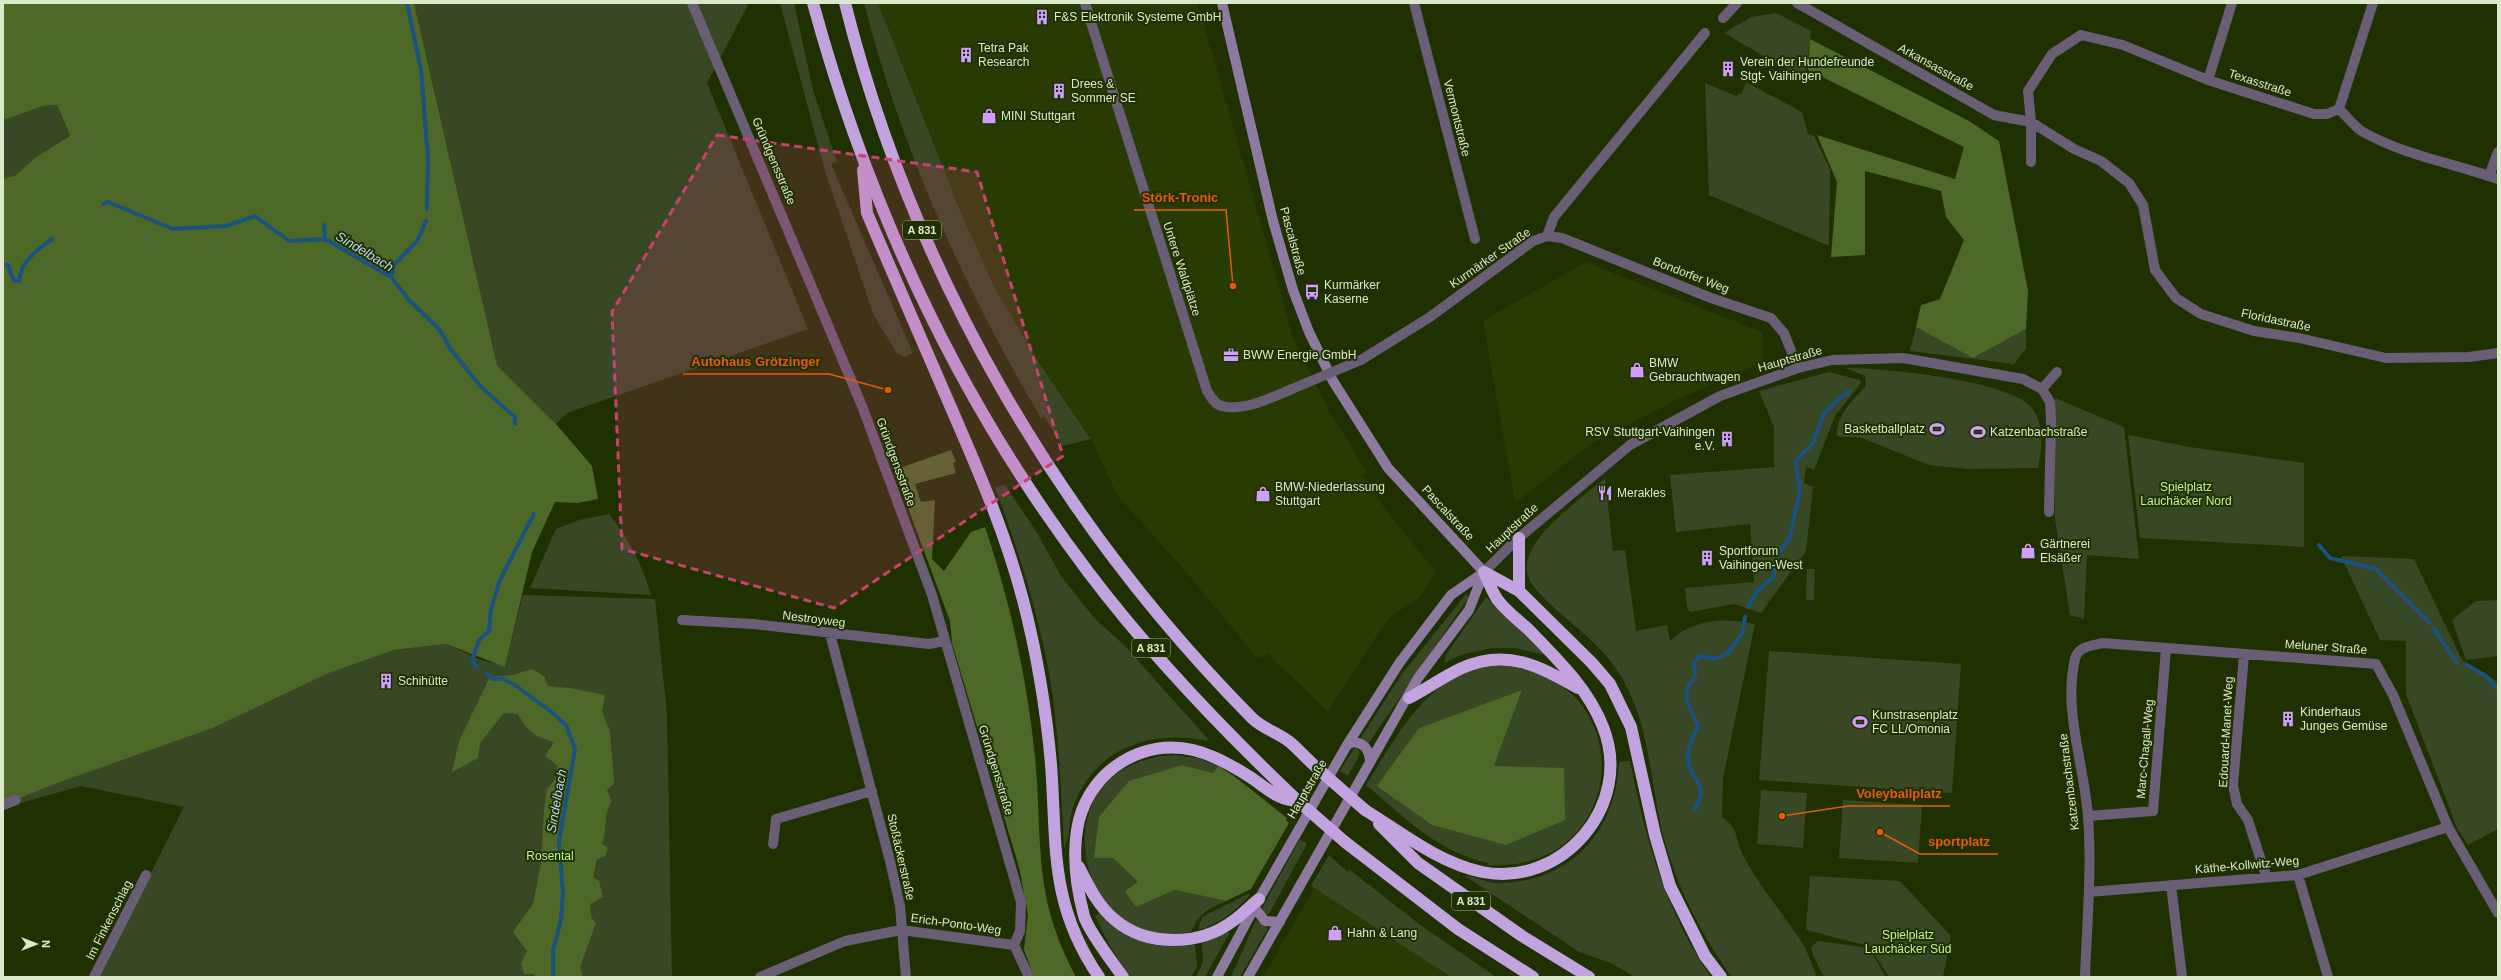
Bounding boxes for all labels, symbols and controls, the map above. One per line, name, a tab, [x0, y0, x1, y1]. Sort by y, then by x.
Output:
building icon: F&S Elektronik Systeme GmbH	[1033, 8, 1051, 26]
place label: F&S Elektronik Systeme GmbH	[1054, 10, 1221, 24]
place label: Tetra Pak Research	[978, 41, 1030, 69]
street label: Arkansasstraße	[1896, 41, 1976, 94]
building icon: Tetra Pak Research	[957, 46, 975, 64]
place label: Verein der Hundefreunde Stgt- Vaihingen	[1740, 55, 1874, 83]
building icon: Verein der Hundefreunde Stgt- Vaihingen	[1719, 60, 1737, 78]
street label: Texasstraße	[2227, 66, 2294, 100]
place label: Drees & Sommer SE	[1071, 77, 1136, 105]
street label: Vermontstraße	[1441, 78, 1473, 158]
building icon: Drees & Sommer SE	[1050, 82, 1068, 100]
shop icon: MINI Stuttgart	[980, 107, 998, 125]
place label: MINI Stuttgart	[1001, 109, 1076, 123]
street label: Gründgensstraße	[749, 115, 799, 207]
callout: Störk-Tronic	[1134, 185, 1226, 210]
text: Störk-Tronic	[1142, 190, 1218, 205]
street label: Pascalstraße	[1277, 205, 1309, 277]
street label: Untere Waldplätze	[1160, 220, 1204, 318]
road number: A 831	[903, 221, 941, 239]
street label: Kurmärker Straße	[1447, 225, 1533, 291]
water label: Sindelbach	[333, 228, 396, 274]
street label: Bondorfer Weg	[1651, 254, 1731, 296]
place label: Kurmärker Kaserne	[1324, 278, 1380, 306]
bus stop icon: Kurmärker Kaserne	[1303, 283, 1321, 301]
street label: Floridastraße	[2240, 306, 2312, 334]
street label: Hauptstraße	[1756, 343, 1824, 375]
office icon: BWW Energie GmbH	[1222, 346, 1240, 364]
place label: BWW Energie GmbH	[1243, 348, 1356, 362]
callout: Autohaus Grötzinger	[683, 349, 829, 374]
text: Autohaus Grötzinger	[691, 354, 821, 369]
place label: BMW Gebrauchtwagen	[1649, 356, 1740, 384]
shop icon: BMW Gebrauchtwagen	[1628, 361, 1646, 379]
street label: Gründgensstraße	[873, 416, 919, 509]
sports icon: Basketballplatz	[1928, 420, 1946, 438]
place label: Basketballplatz	[1844, 422, 1925, 436]
sports icon: Katzenbachstraße	[1969, 423, 1987, 441]
place label: RSV Stuttgart-Vaihingen e.V.	[1585, 425, 1715, 453]
place label: Katzenbachstraße	[1990, 425, 2088, 439]
building icon: RSV Stuttgart-Vaihingen e.V.	[1718, 430, 1736, 448]
place label: BMW-Niederlassung Stuttgart	[1275, 480, 1385, 508]
park label: Spielplatz Lauchäcker Nord	[2140, 480, 2232, 508]
street label: Pascalstraße	[1419, 483, 1477, 544]
restaurant icon: Merakles	[1596, 484, 1614, 502]
shop icon: BMW-Niederlassung Stuttgart	[1254, 485, 1272, 503]
place label: Merakles	[1617, 486, 1666, 500]
street label: Hauptstraße	[1483, 500, 1541, 556]
place label: Gärtnerei Elsäßer	[2040, 537, 2090, 565]
shop icon: Gärtnerei Elsäßer	[2019, 542, 2037, 560]
place label: Sportforum Vaihingen-West	[1719, 544, 1803, 572]
building icon: Sportforum Vaihingen-West	[1698, 549, 1716, 567]
street label: Nestroyweg	[782, 608, 846, 630]
street label: Meluner Straße	[2284, 637, 2368, 657]
road number: A 831	[1132, 639, 1170, 657]
building icon: Schihütte	[377, 672, 395, 690]
place label: Schihütte	[398, 674, 448, 688]
street label: Edouard-Manet-Weg	[2216, 676, 2236, 788]
street label: Marc-Chagall-Weg	[2134, 699, 2156, 799]
place label: Kinderhaus Junges Gemüse	[2300, 705, 2388, 733]
place label: Kunstrasenplatz FC LL/Omonia	[1872, 708, 1958, 736]
building icon: Kinderhaus Junges Gemüse	[2279, 710, 2297, 728]
sports icon: Kunstrasenplatz FC LL/Omonia	[1851, 713, 1869, 731]
street label: Gründgensstraße	[976, 723, 1016, 817]
street label: Katzenbachstraße	[2056, 732, 2082, 831]
street label: Hauptstraße	[1284, 757, 1330, 821]
water label: Sindelbach	[544, 768, 569, 834]
callout: Voleyballplatz	[1848, 781, 1950, 806]
text: Voleyballplatz	[1856, 786, 1942, 801]
street label: Stoßäckerstraße	[884, 812, 918, 902]
callout: sportplatz	[1920, 829, 1998, 854]
text: sportplatz	[1928, 834, 1991, 849]
park label: Rosental	[526, 849, 574, 863]
street label: Käthe-Kollwitz-Weg	[2194, 853, 2300, 877]
street label: Im Finkenschlag	[83, 878, 135, 962]
road number: A 831	[1452, 892, 1490, 910]
street label: Erich-Ponto-Weg	[910, 911, 1002, 937]
north arrow	[16, 924, 56, 964]
shop icon: Hahn & Lang	[1326, 924, 1344, 942]
place label: Hahn & Lang	[1347, 926, 1417, 940]
park label: Spielplatz Lauchäcker Süd	[1865, 928, 1951, 956]
text: N	[40, 940, 52, 948]

